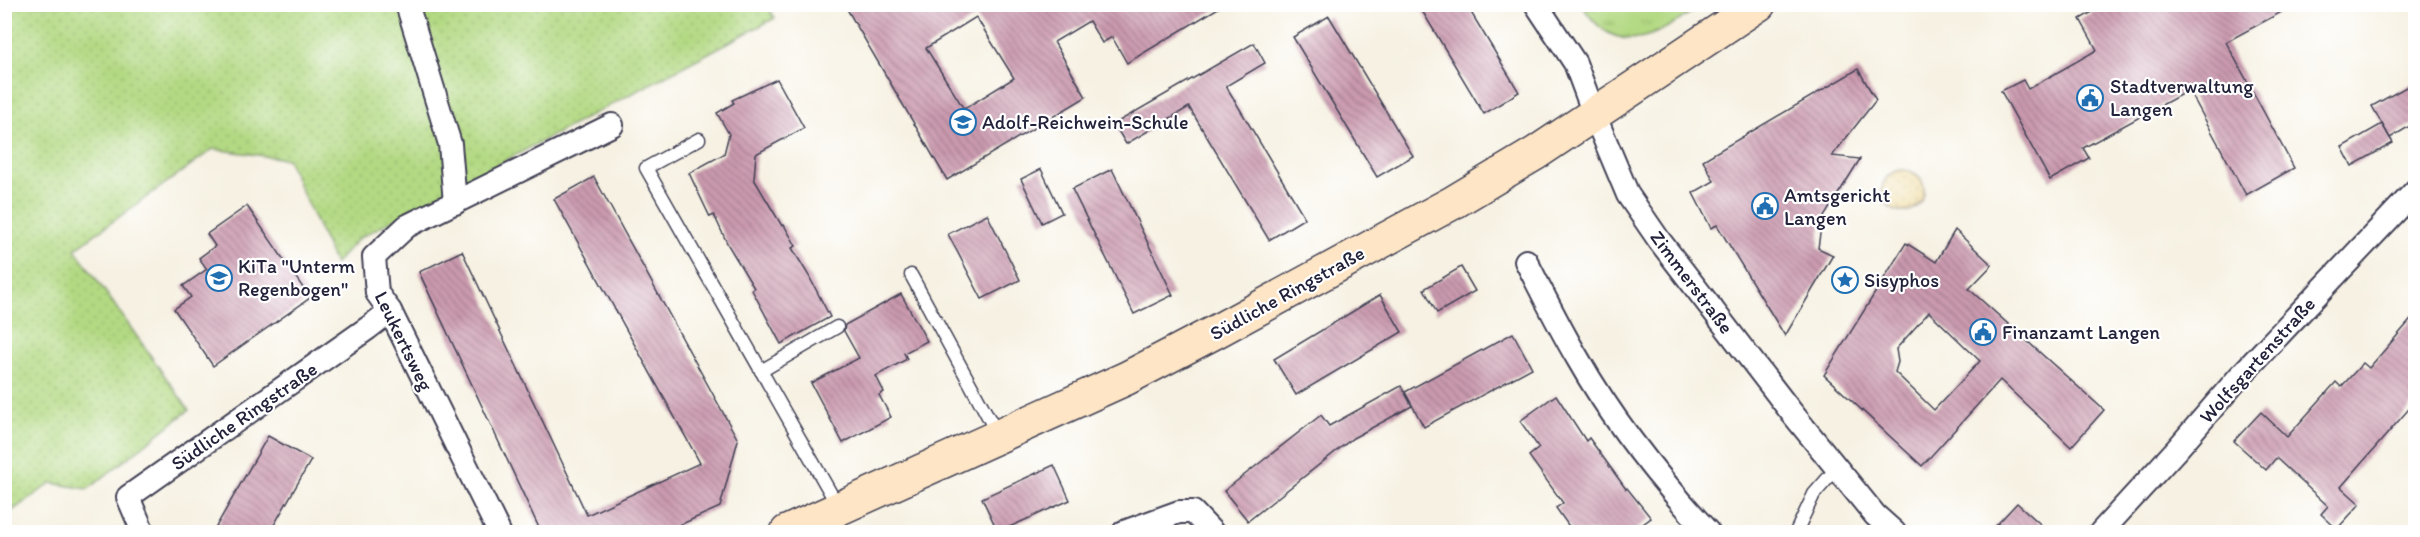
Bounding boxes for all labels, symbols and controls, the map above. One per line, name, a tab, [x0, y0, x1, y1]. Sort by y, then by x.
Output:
place label: Stadtverwaltung Langen	[2110, 74, 2254, 121]
public building icon: Stadtverwaltung Langen	[2075, 83, 2105, 113]
school or university icon: Adolf-Reichwein-Schule	[948, 107, 978, 137]
place label: Adolf-Reichwein-Schule	[982, 110, 1189, 134]
place label: Amtsgericht Langen	[1784, 183, 1891, 230]
public building icon: Amtsgericht Langen	[1750, 191, 1780, 221]
street label: Zimmerstraße	[1645, 226, 1739, 338]
street label: Südliche Ringstraße	[1206, 241, 1368, 345]
place label: KiTa "Unterm Regenbogen"	[238, 254, 355, 301]
school or university icon: KiTa "Unterm Regenbogen"	[204, 263, 234, 293]
place icon: Sisyphos	[1830, 265, 1860, 295]
place label: Sisyphos	[1864, 268, 1939, 292]
street label: Leukertsweg	[370, 287, 439, 395]
street label: Wolfsgartenstraße	[2194, 292, 2320, 428]
public building icon: Finanzamt Langen	[1968, 317, 1998, 347]
place label: Finanzamt Langen	[2002, 320, 2160, 344]
street label: Südliche Ringstraße	[166, 357, 322, 475]

